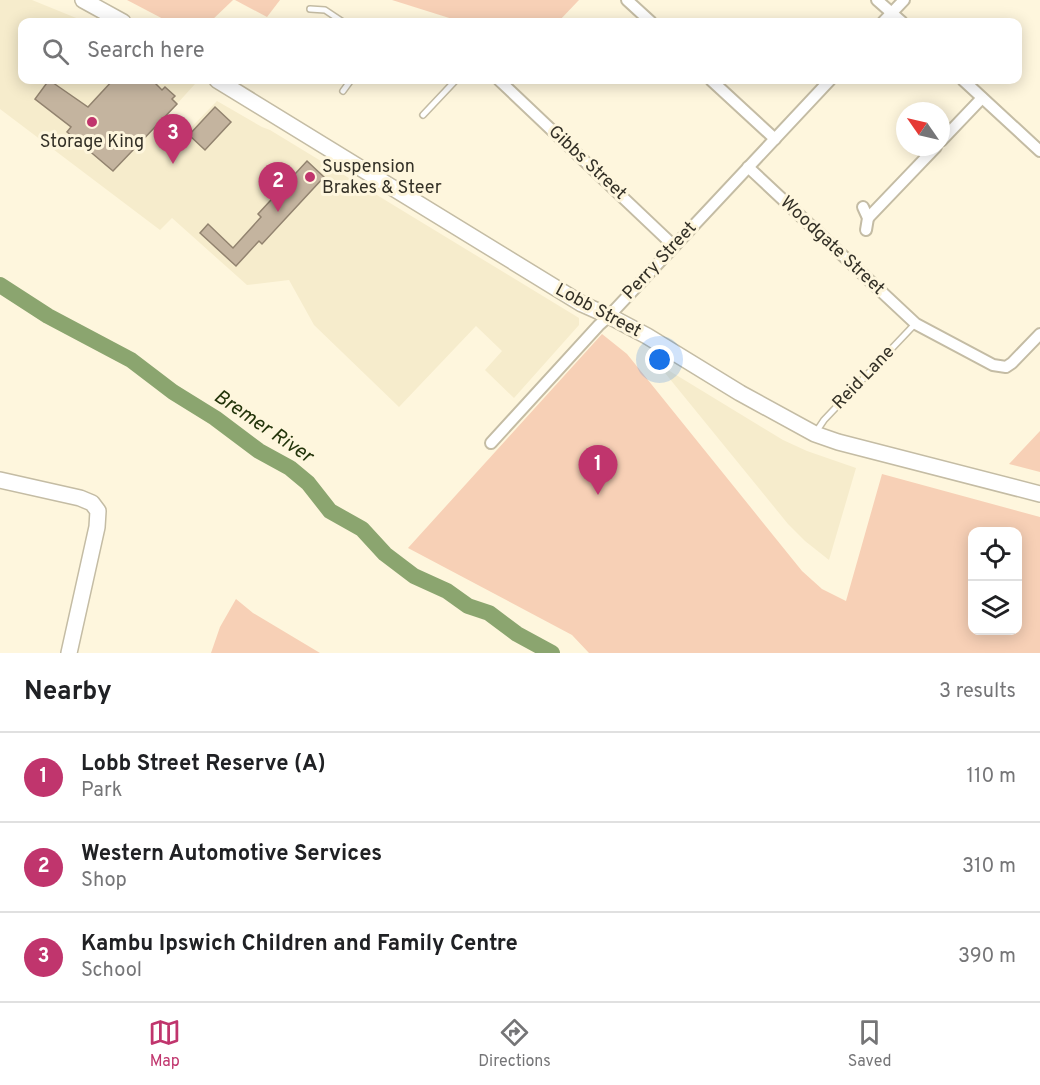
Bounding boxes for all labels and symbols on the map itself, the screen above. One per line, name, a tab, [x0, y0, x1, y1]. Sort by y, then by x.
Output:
north arrow	[896, 102, 950, 156]
pin: 3	[154, 114, 192, 164]
marker: Storage King	[85, 115, 99, 129]
street label: Gibbs Street	[543, 121, 631, 205]
place label: Storage King	[40, 131, 144, 154]
place label: Suspension Brakes & Steer	[322, 156, 442, 200]
pin: 2	[258, 162, 298, 212]
marker: Suspension Brakes & Steer	[303, 170, 317, 184]
street label: Woodgate Street	[775, 192, 889, 300]
street label: Perry Street	[618, 217, 702, 305]
street label: Lobb Street	[551, 279, 645, 343]
street label: Reid Lane	[828, 341, 900, 415]
your location	[645, 345, 674, 374]
water label: Bremer River	[208, 384, 319, 471]
pin: 1	[578, 446, 618, 495]

